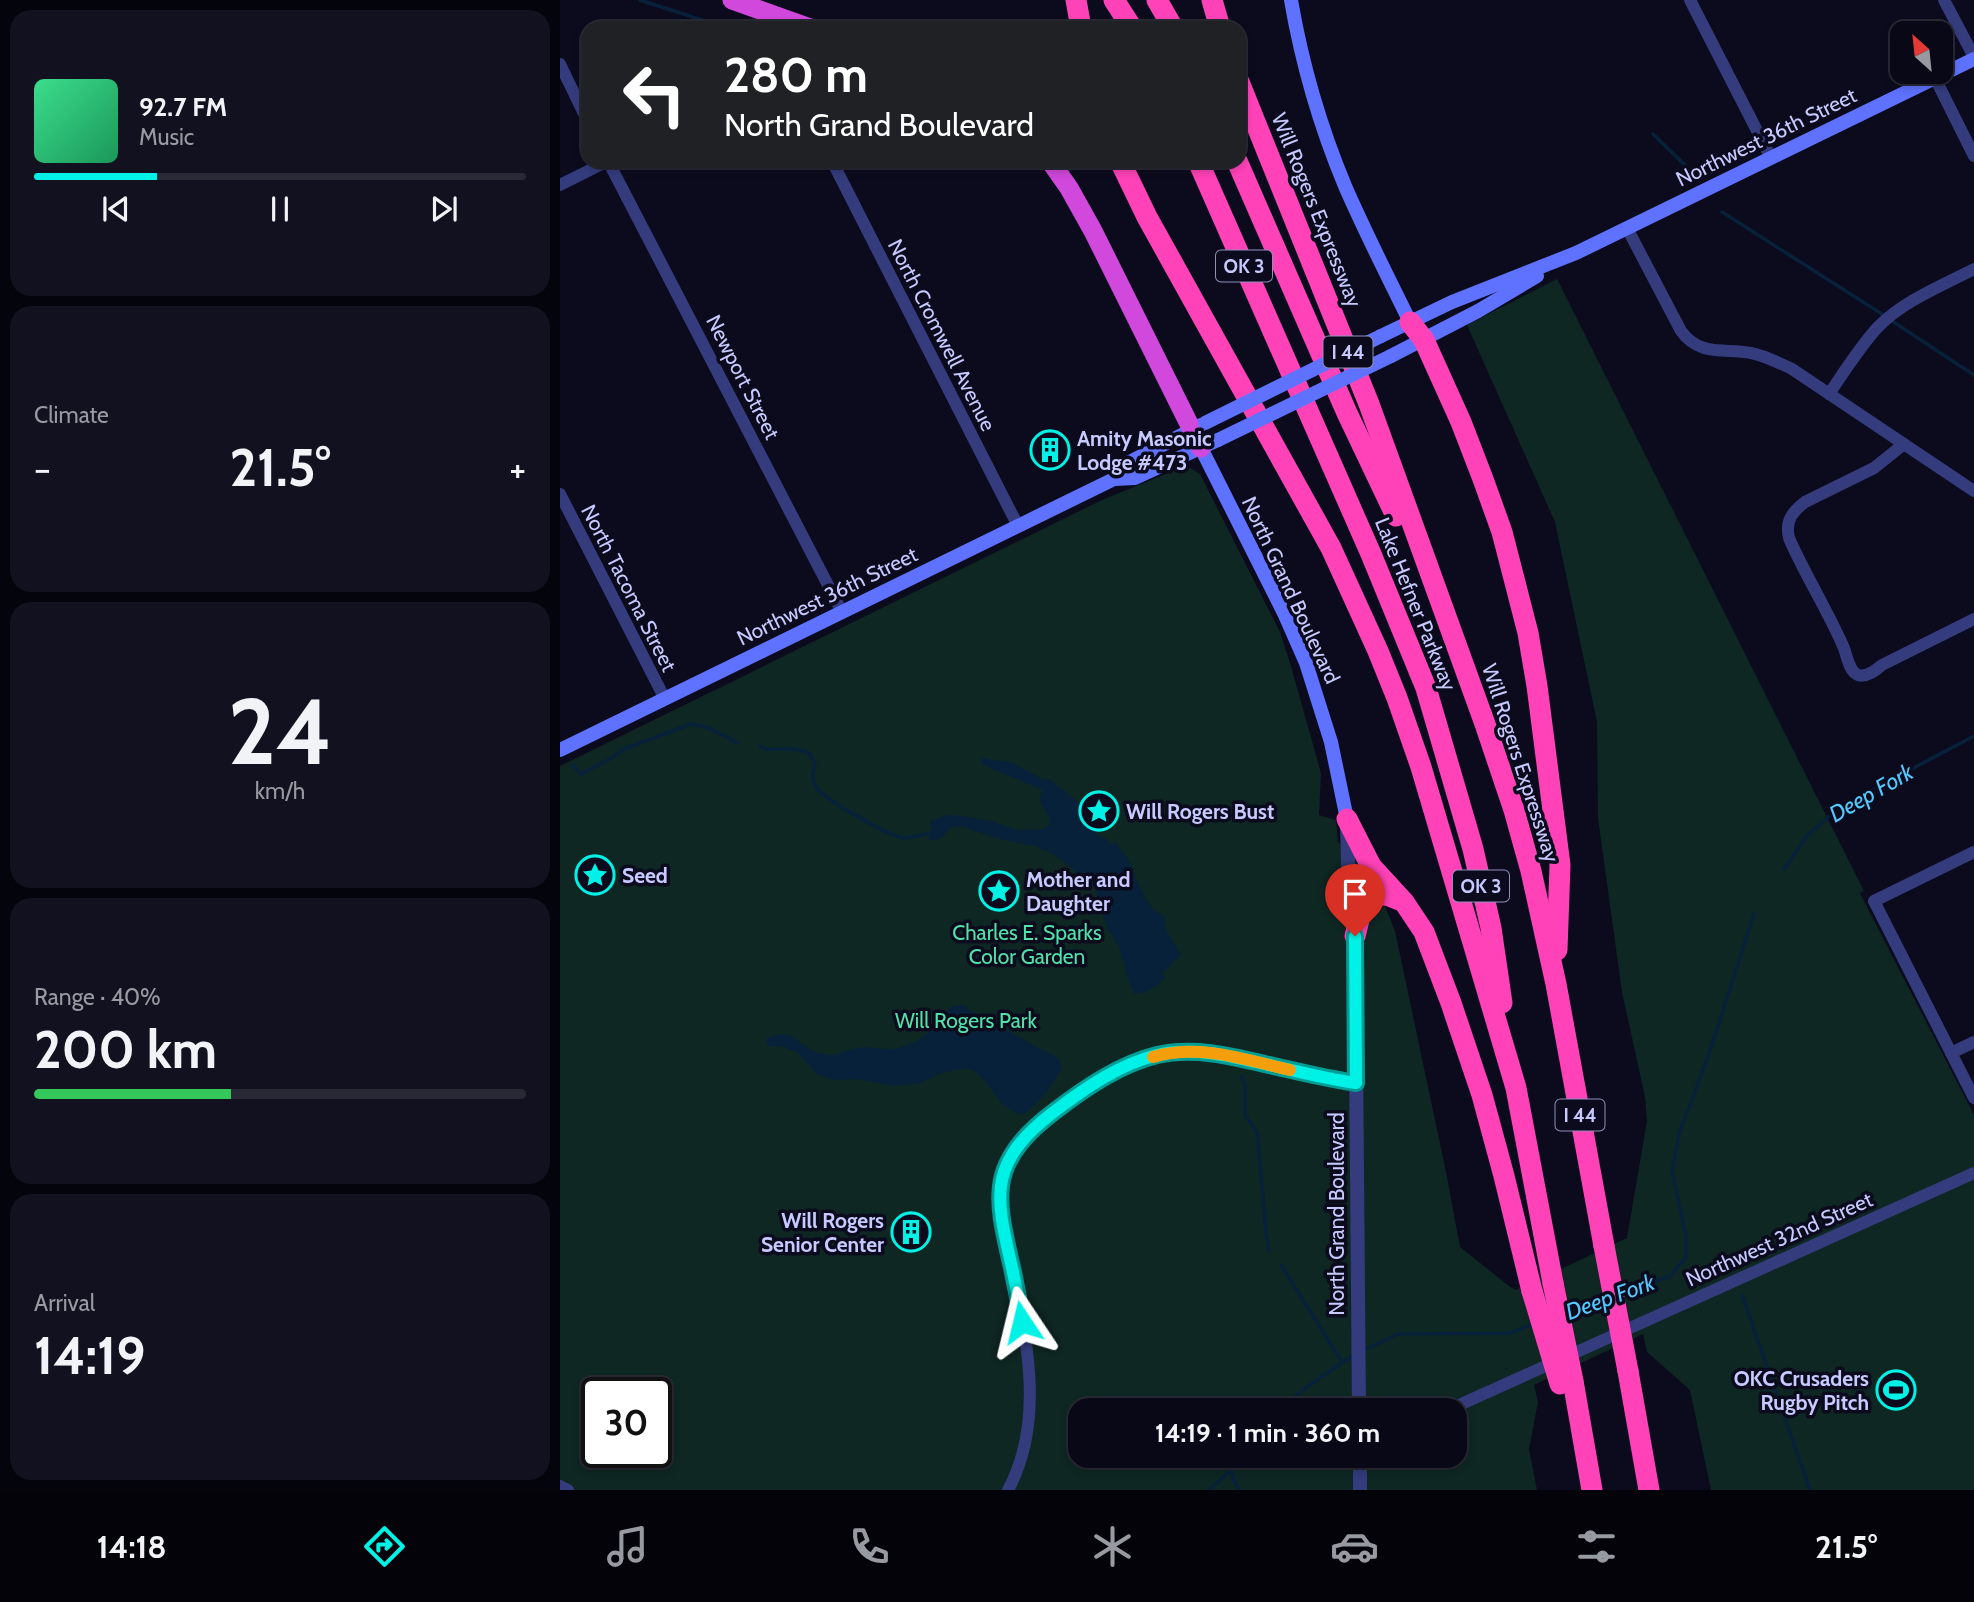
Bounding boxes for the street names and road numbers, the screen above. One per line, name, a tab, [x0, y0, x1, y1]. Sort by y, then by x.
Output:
street label: Northwest 36th Street	[1672, 82, 1860, 192]
street label: Will Rogers Expressway	[1267, 109, 1368, 311]
street label: North Cromwell Avenue	[883, 235, 1001, 435]
road number: OK 3	[1216, 250, 1272, 282]
street label: Newport Street	[701, 311, 785, 443]
road number: I 44	[1324, 336, 1372, 368]
street label: North Grand Boulevard	[1237, 493, 1345, 687]
street label: North Tacoma Street	[576, 500, 682, 676]
street label: Lake Hefner Parkway	[1370, 514, 1462, 695]
street label: Northwest 36th Street	[733, 541, 921, 651]
street label: Will Rogers Expressway	[1477, 661, 1565, 866]
road number: OK 3	[1453, 870, 1509, 902]
road number: I 44	[1556, 1100, 1604, 1130]
street label: North Grand Boulevard	[1324, 1112, 1349, 1316]
street label: Northwest 32nd Street	[1682, 1187, 1876, 1291]

